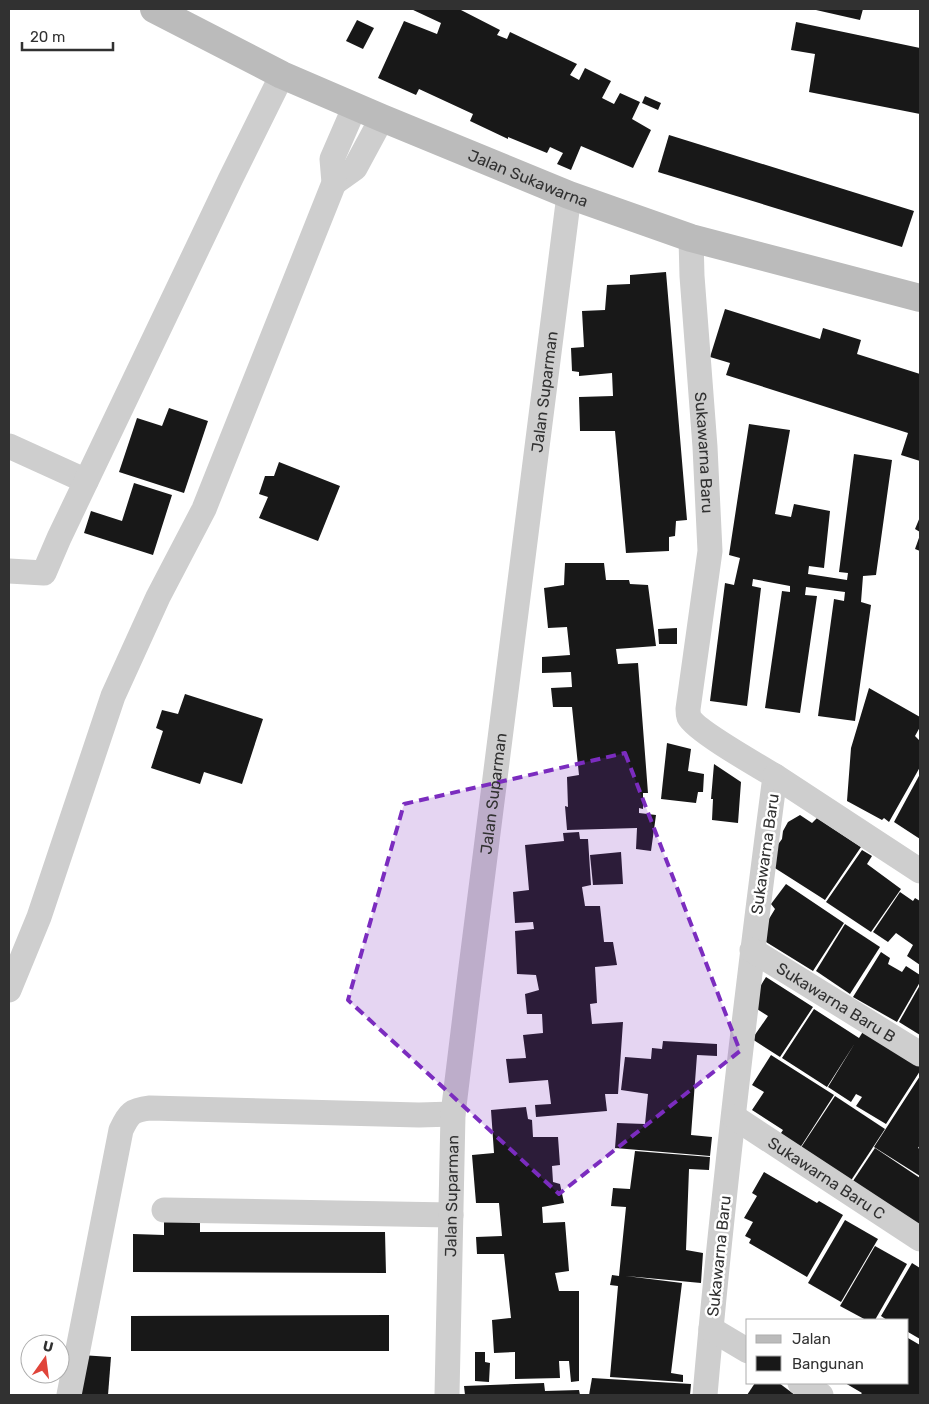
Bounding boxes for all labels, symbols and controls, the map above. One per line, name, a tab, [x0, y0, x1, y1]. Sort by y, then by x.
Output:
scale bar	[22, 20, 114, 52]
text: 20 m	[30, 28, 65, 46]
street label: Jalan Sukawarna	[465, 145, 591, 211]
street label: Jalan Suparman	[527, 330, 561, 454]
street label: Sukawarna Baru	[691, 391, 718, 514]
street label: Jalan Suparman	[476, 732, 510, 855]
street label: Sukawarna Baru	[747, 792, 783, 916]
street label: Sukawarna Baru B	[773, 958, 899, 1046]
street label: Sukawarna Baru C	[765, 1133, 889, 1223]
street label: Jalan Suparman	[440, 1135, 462, 1257]
street label: Sukawarna Baru	[703, 1195, 735, 1317]
legend	[746, 1319, 909, 1384]
text: Jalan	[792, 1330, 831, 1348]
north arrow	[20, 1334, 70, 1384]
text: U	[41, 1337, 55, 1356]
text: Bangunan	[792, 1355, 864, 1373]

